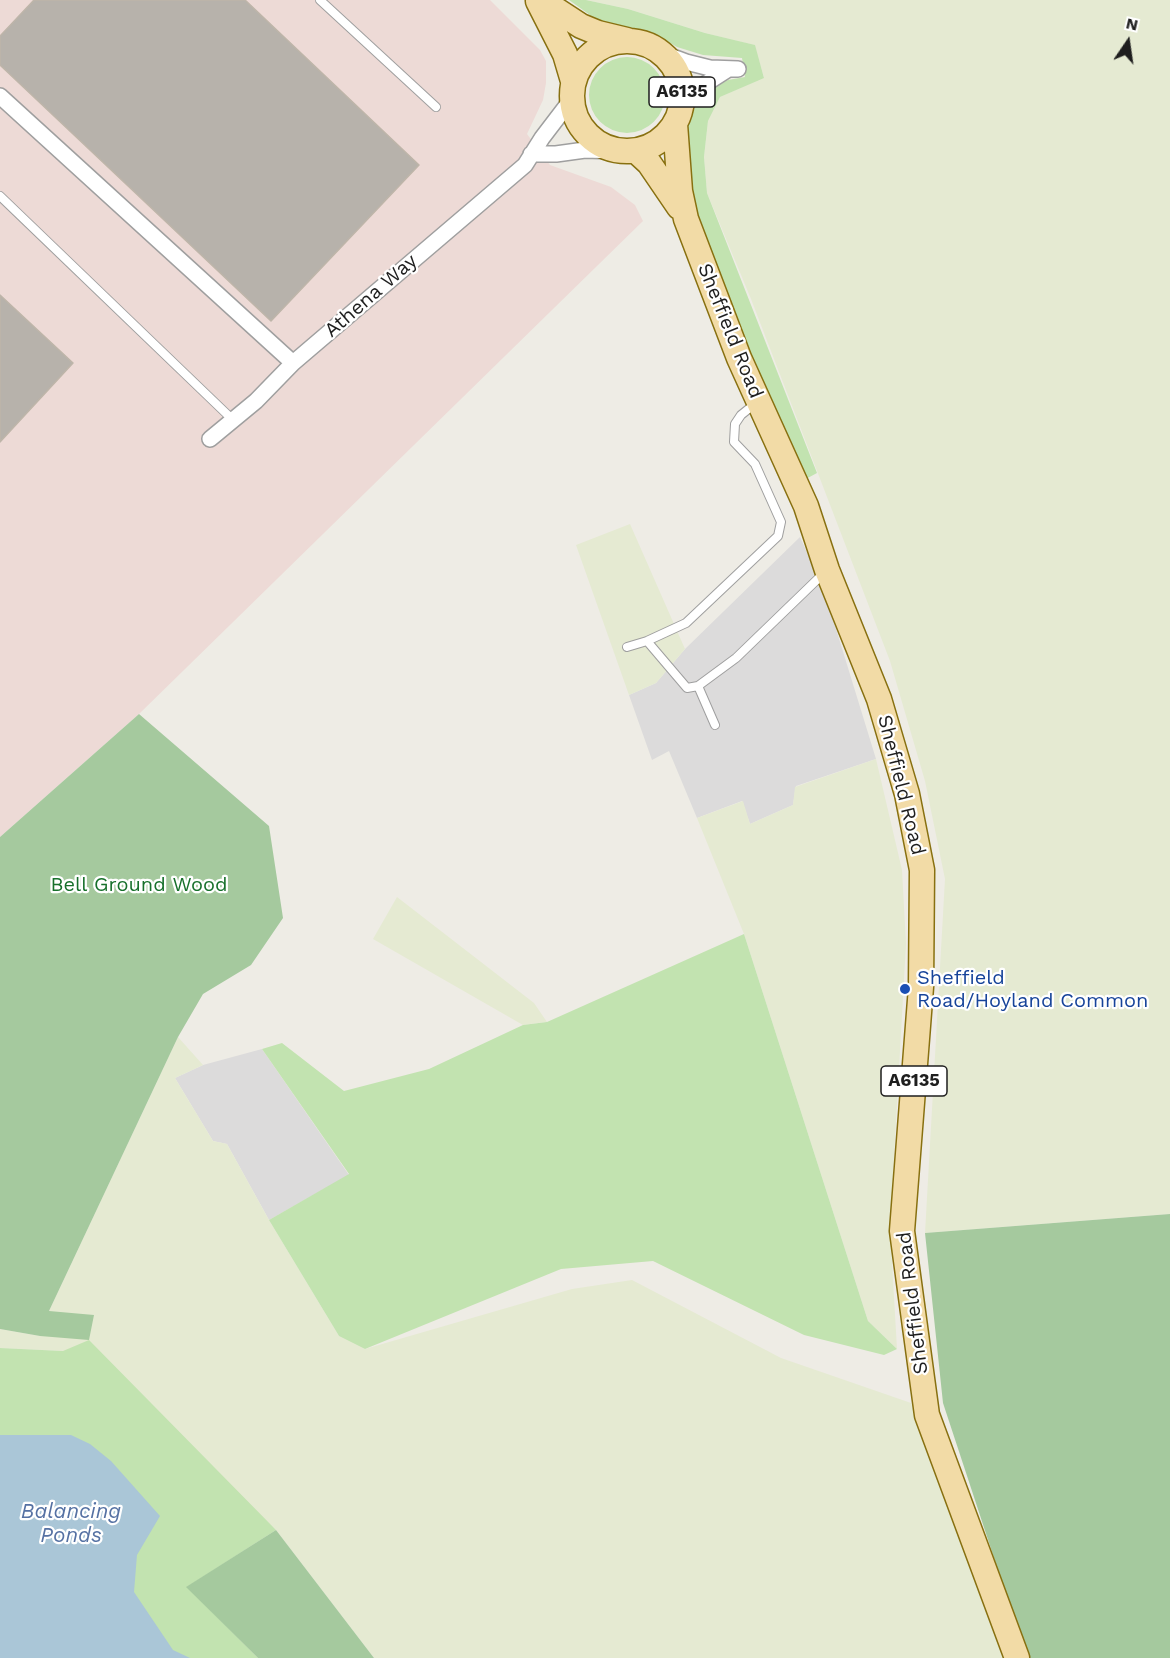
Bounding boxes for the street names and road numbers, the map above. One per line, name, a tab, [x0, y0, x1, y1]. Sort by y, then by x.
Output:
road number: A6135	[649, 77, 715, 107]
street label: Athena Way	[320, 249, 422, 343]
street label: Sheffield Road	[692, 260, 768, 402]
street label: Sheffield Road	[872, 712, 930, 858]
road number: A6135	[881, 1066, 947, 1096]
street label: Sheffield Road	[892, 1230, 934, 1376]

